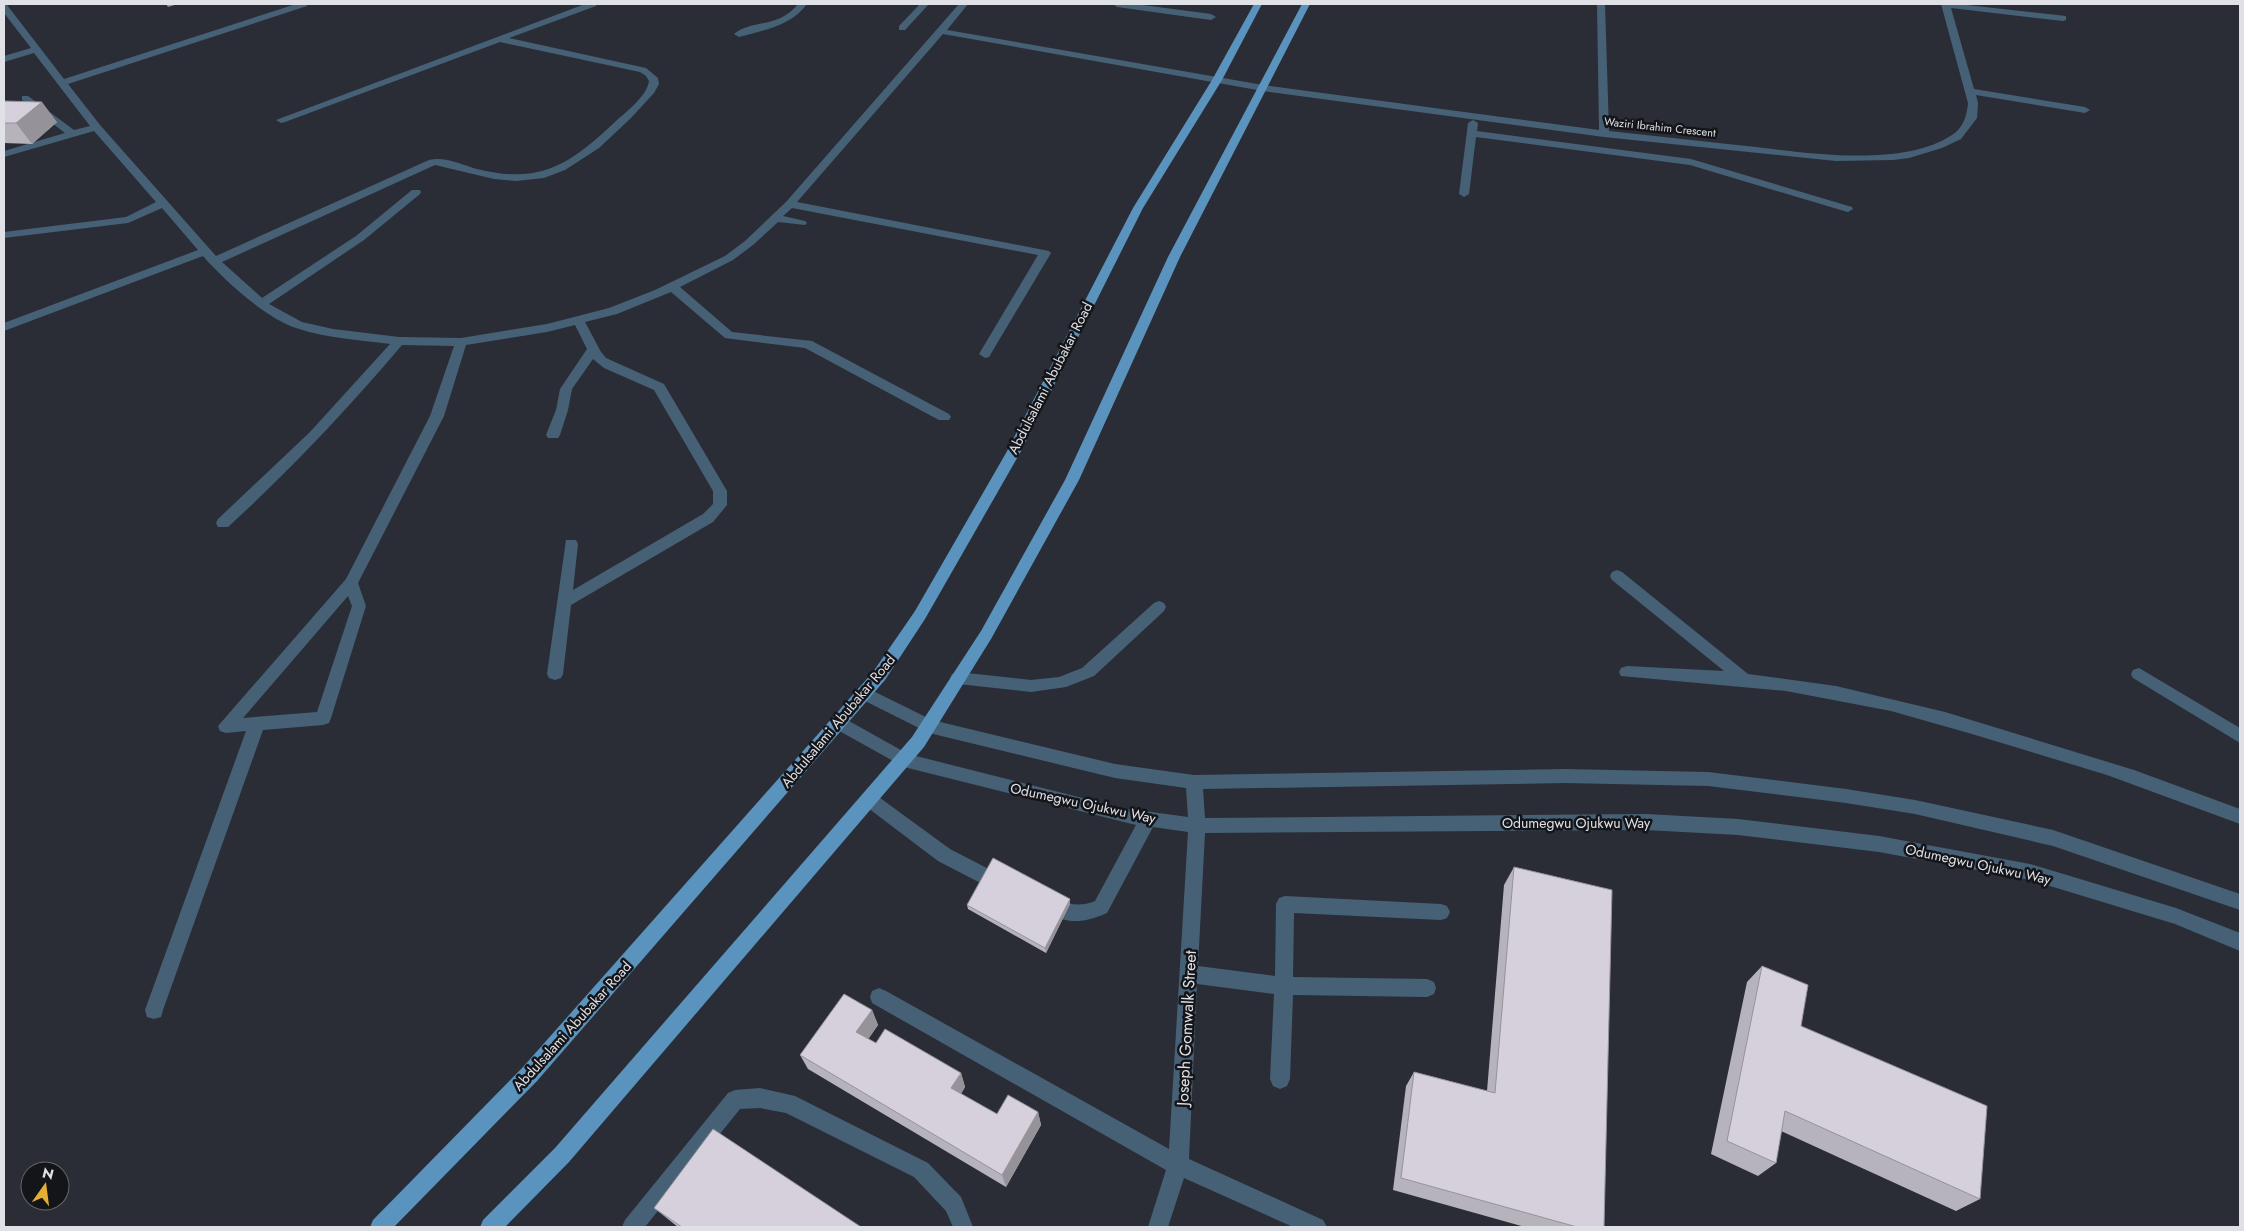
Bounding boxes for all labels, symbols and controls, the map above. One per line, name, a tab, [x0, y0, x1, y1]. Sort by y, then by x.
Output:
street label: Waziri Ibrahim Crescent	[1603, 113, 1717, 141]
street label: Abdulsalami Abubakar Road	[1003, 299, 1097, 457]
street label: Abdulsalami Abubakar Road	[776, 650, 900, 792]
street label: Odumegwu Ojukwu Way	[1008, 778, 1158, 828]
street label: Odumegwu Ojukwu Way	[1502, 813, 1651, 833]
street label: Odumegwu Ojukwu Way	[1903, 839, 2053, 889]
street label: Joseph Gomwalk Street	[1171, 950, 1202, 1108]
street label: Abdulsalami Abubakar Road	[508, 957, 636, 1095]
north arrow	[20, 1161, 70, 1211]
text: N	[40, 1162, 56, 1184]

